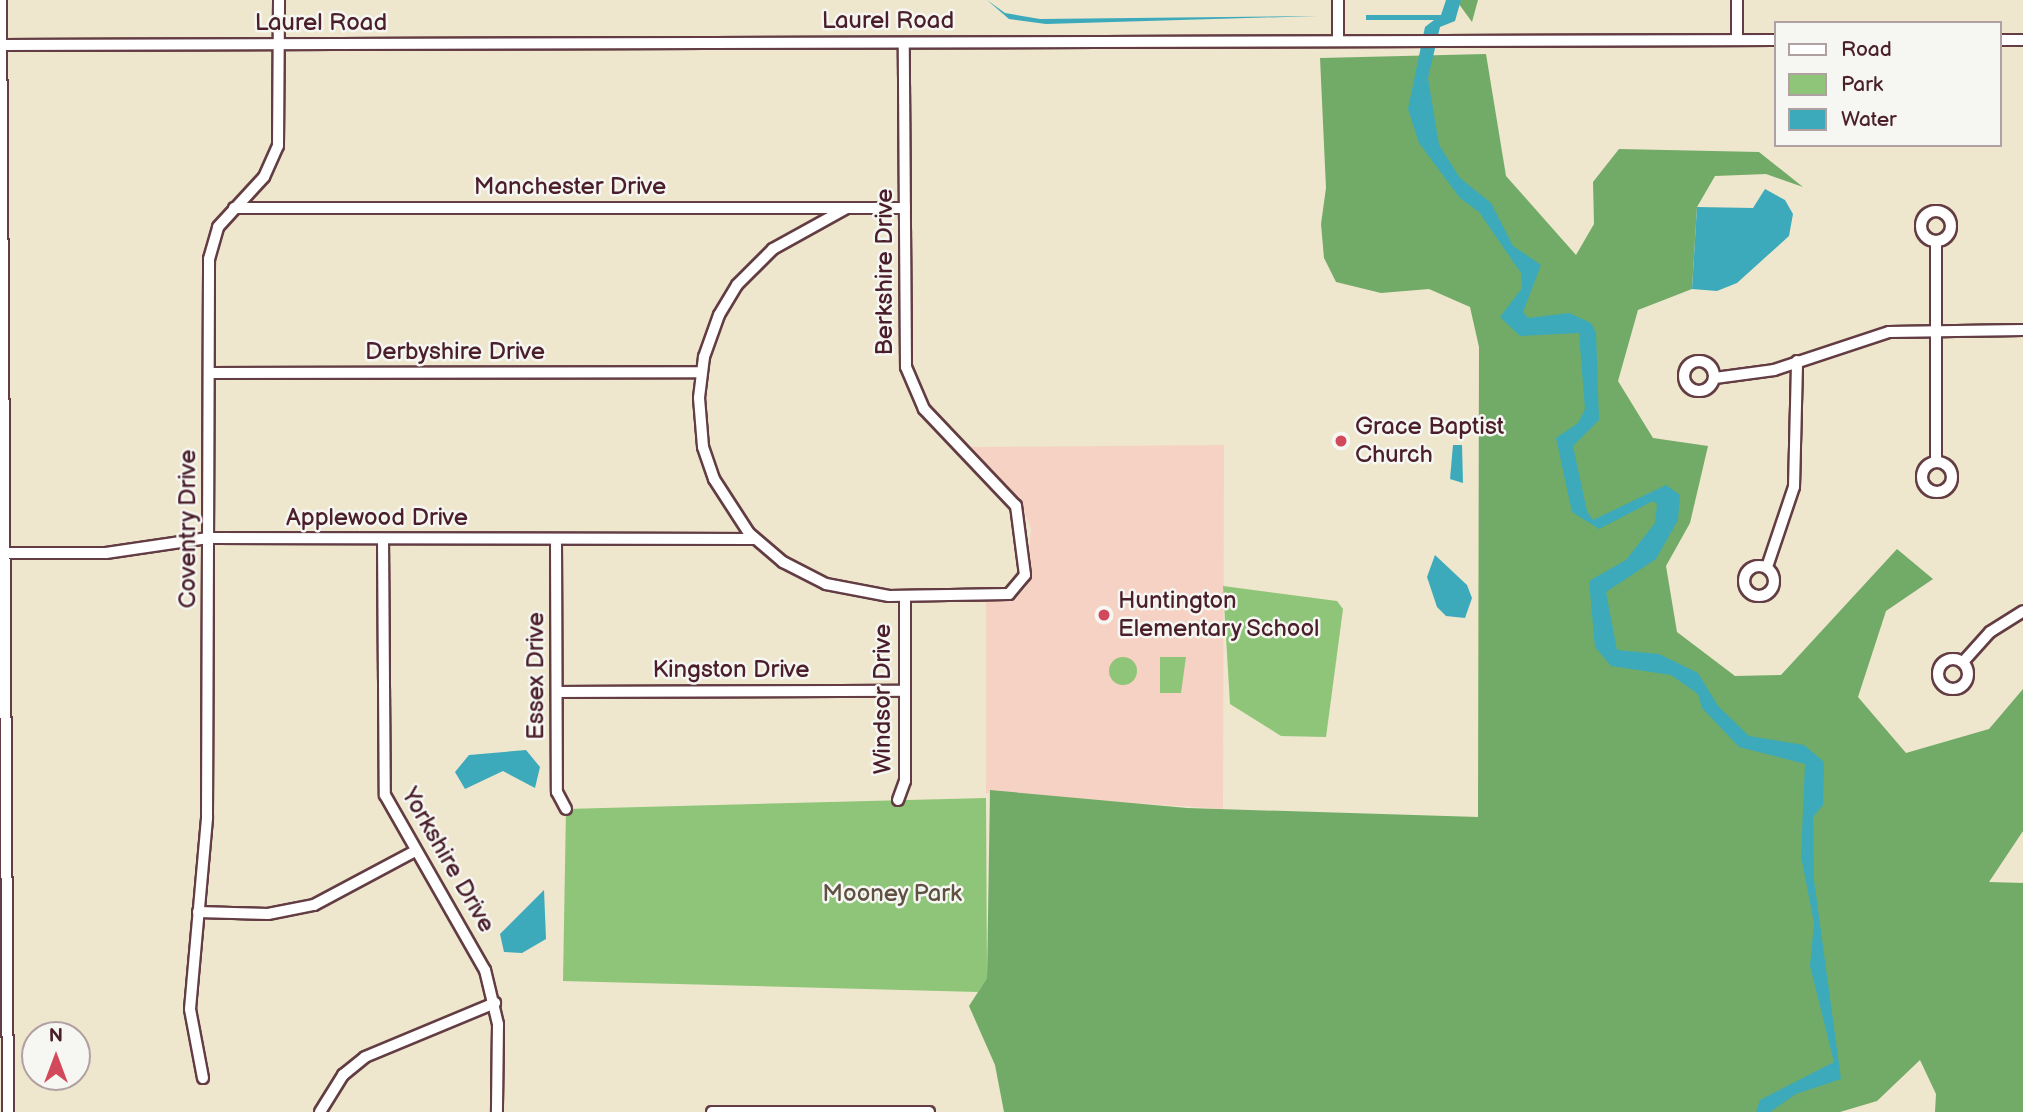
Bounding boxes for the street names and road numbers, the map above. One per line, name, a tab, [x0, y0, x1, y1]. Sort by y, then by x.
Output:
street label: Laurel Road	[822, 7, 954, 35]
street label: Laurel Road	[255, 9, 387, 37]
street label: Manchester Drive	[474, 173, 666, 201]
street label: Berkshire Drive	[871, 188, 899, 356]
street label: Derbyshire Drive	[365, 338, 545, 366]
street label: Coventry Drive	[174, 449, 202, 609]
street label: Applewood Drive	[286, 504, 468, 532]
street label: Essex Drive	[522, 612, 550, 740]
street label: Windsor Drive	[869, 624, 897, 774]
street label: Kingston Drive	[652, 656, 810, 684]
street label: Yorkshire Drive	[395, 783, 501, 937]

